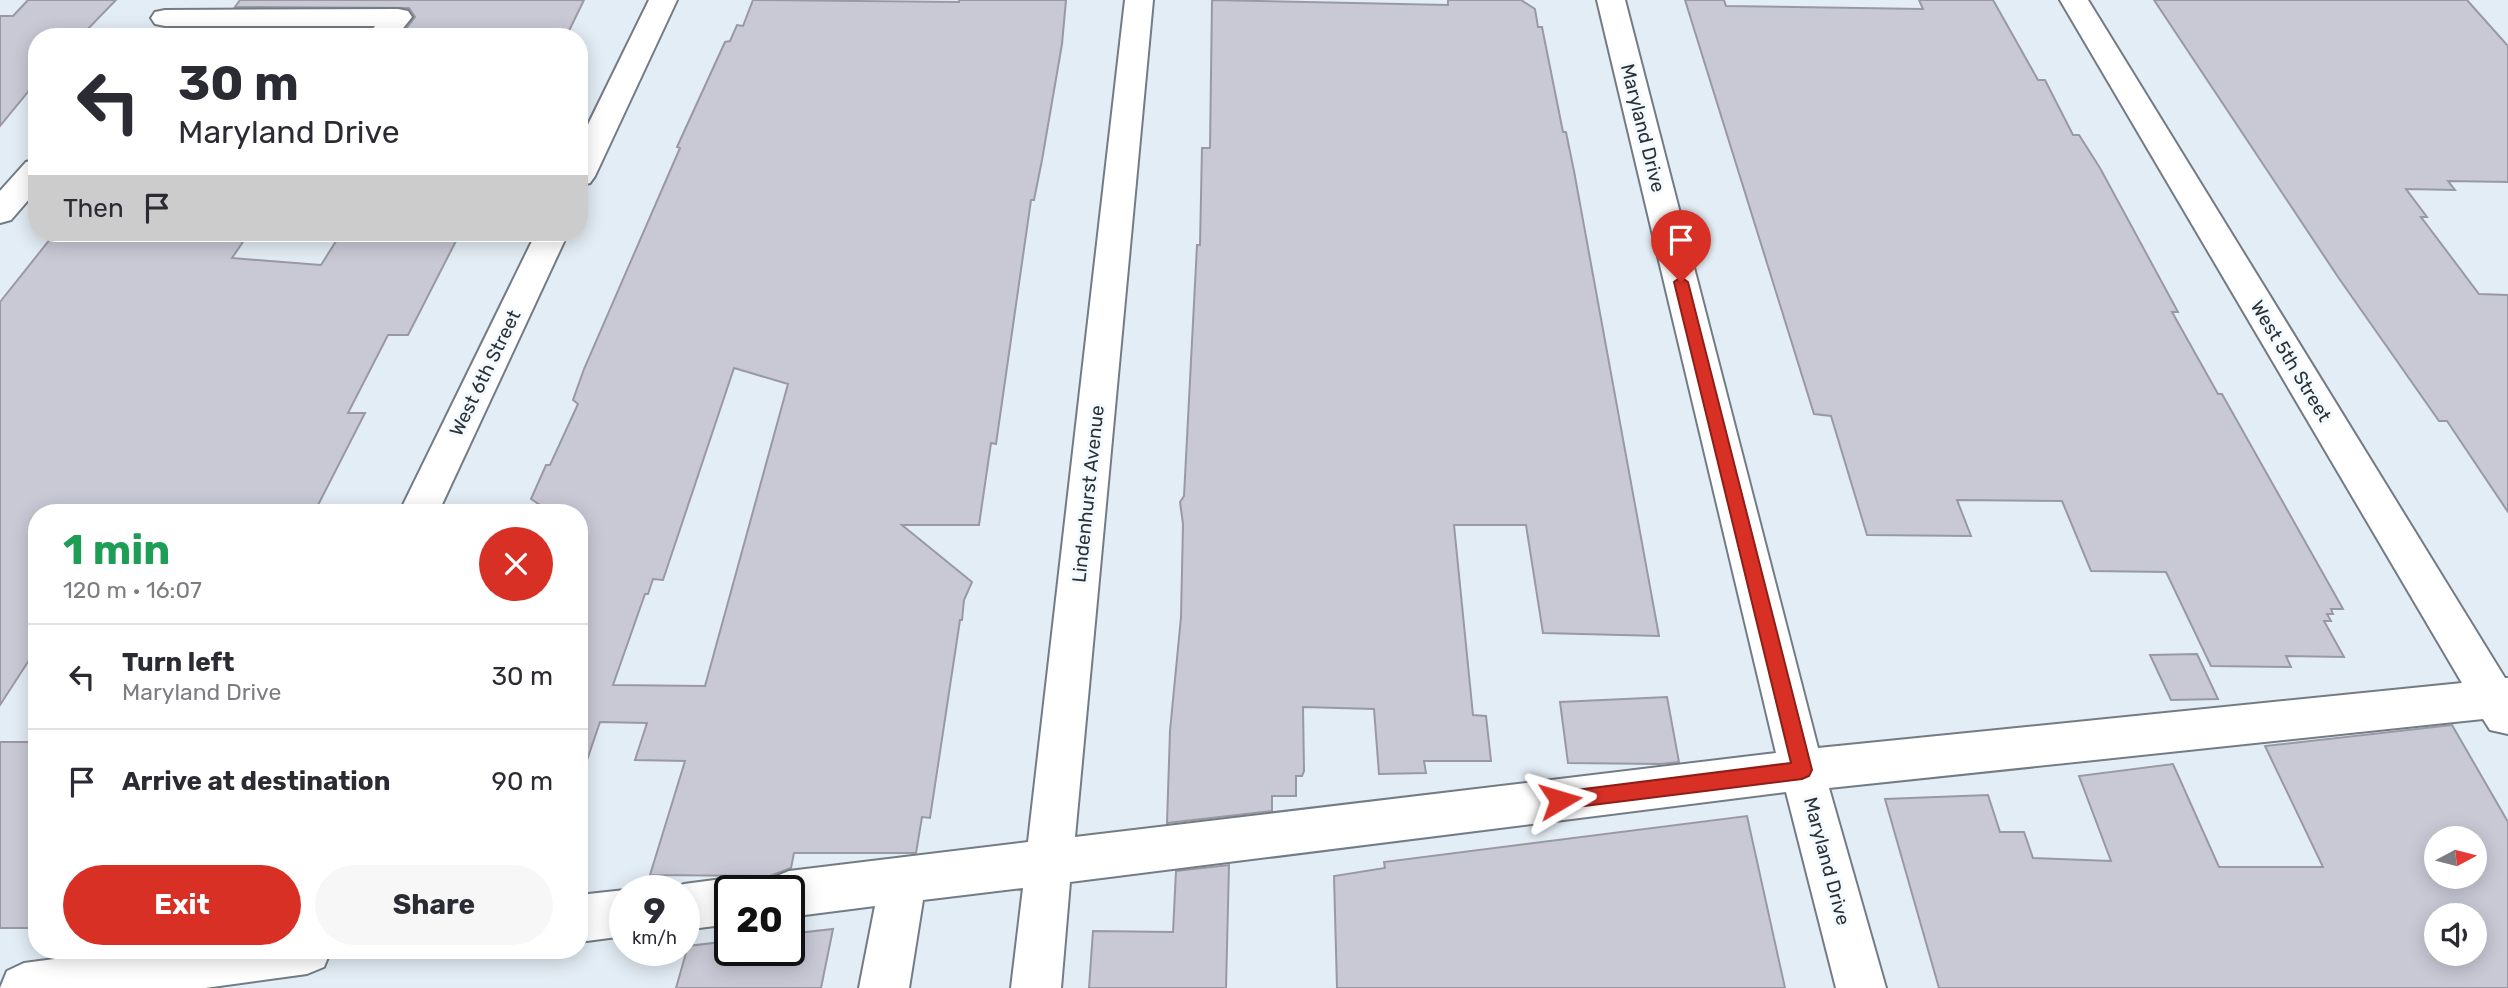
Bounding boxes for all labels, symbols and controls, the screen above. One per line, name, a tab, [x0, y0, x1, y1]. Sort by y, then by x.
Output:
text: 30 m	[178, 54, 299, 112]
icon: left	[63, 56, 154, 147]
street label: Maryland Drive	[1616, 61, 1670, 195]
text: Maryland Drive	[178, 113, 400, 151]
icon: arrive	[138, 189, 176, 227]
text: Then	[63, 193, 124, 224]
pin	[1651, 210, 1711, 282]
icon: arrive	[1662, 221, 1700, 259]
street label: West 5th Street	[2246, 296, 2336, 426]
street label: West 6th Street	[445, 306, 526, 440]
street label: Lindenhurst Avenue	[1067, 404, 1109, 584]
text: 1 min	[63, 525, 170, 575]
button: close	[479, 527, 553, 601]
text: 120 m · 16:07	[63, 576, 202, 604]
text: Turn left	[122, 647, 234, 678]
icon: left	[63, 658, 101, 696]
text: 30 m	[491, 661, 553, 692]
text: Maryland Drive	[122, 678, 281, 706]
icon: arrive	[63, 763, 101, 801]
position arrow	[1523, 763, 1597, 837]
text: Arrive at destination	[122, 766, 390, 797]
text: 90 m	[492, 766, 553, 797]
street label: Maryland Drive	[1799, 794, 1855, 928]
north arrow	[2424, 826, 2487, 889]
map controls	[2424, 826, 2487, 966]
button: Exit	[63, 865, 301, 945]
button: Share	[315, 865, 553, 945]
speed limit sign: 20	[714, 875, 805, 966]
text: 9	[643, 890, 666, 932]
button: sound	[2424, 903, 2487, 966]
text: km/h	[632, 927, 677, 949]

